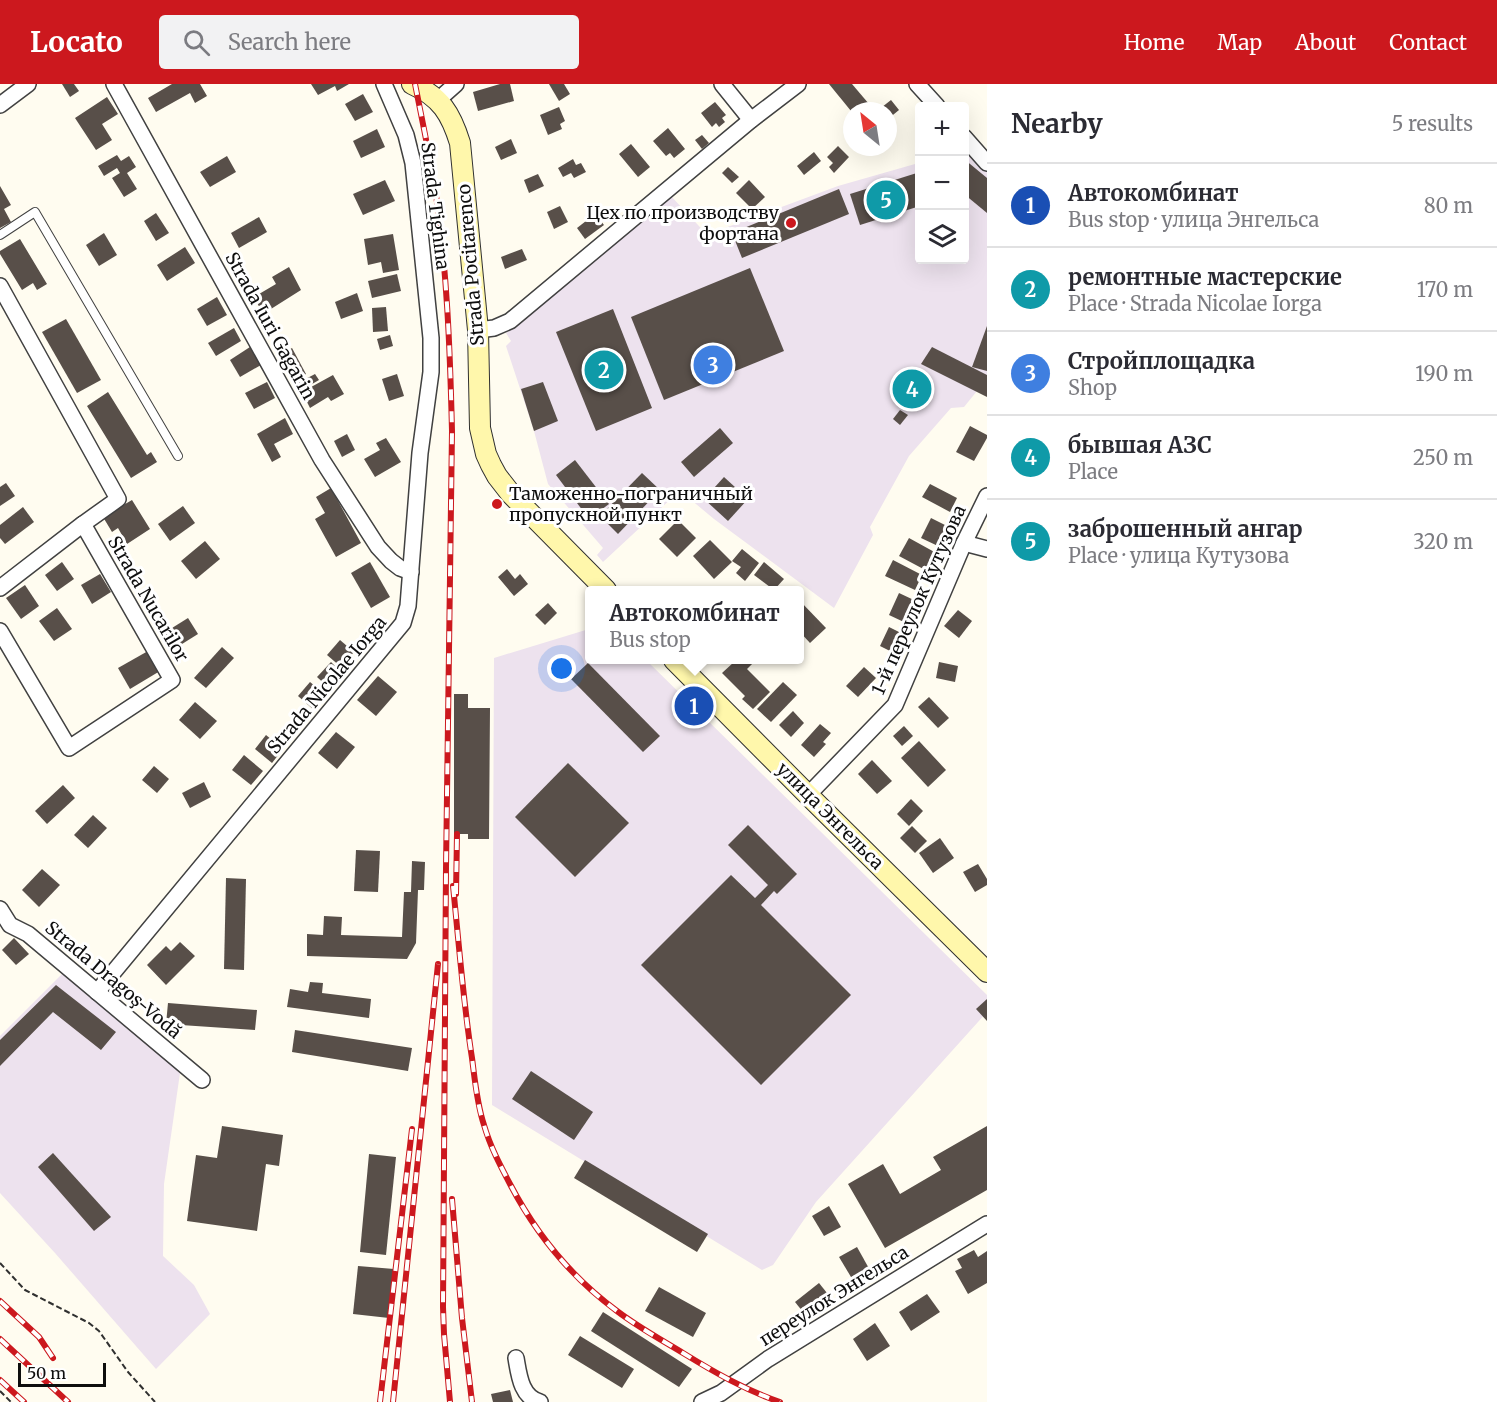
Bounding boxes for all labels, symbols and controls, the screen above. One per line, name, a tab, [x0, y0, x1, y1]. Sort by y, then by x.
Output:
search box	[159, 15, 579, 69]
text: Locato	[30, 24, 123, 60]
icon: search	[180, 26, 213, 59]
text: Search here	[228, 28, 351, 56]
text: Home	[1124, 29, 1184, 56]
text: Map	[1217, 29, 1262, 56]
text: About	[1295, 29, 1356, 56]
text: Contact	[1389, 29, 1467, 56]
north arrow	[843, 102, 897, 156]
map controls	[915, 102, 969, 264]
button: +	[915, 102, 969, 156]
text: Nearby	[1011, 107, 1103, 140]
text: 5 results	[1392, 111, 1473, 136]
street label: Strada Tighina	[416, 141, 455, 271]
button: −	[915, 156, 969, 210]
pin: 5	[866, 178, 906, 222]
text: Автокомбинат	[1068, 179, 1239, 207]
street label: Strada Pocitarenco	[452, 183, 489, 347]
text: 1	[1026, 193, 1035, 218]
text: 80 m	[1424, 193, 1473, 218]
place label: Цех по производству фортана	[586, 201, 780, 245]
text: Bus stop · улица Энгельса	[1068, 207, 1319, 232]
button: layers	[915, 210, 969, 264]
marker: Цех по производству фортана	[784, 216, 798, 230]
street label: Strada Iuri Gagarin	[220, 248, 320, 403]
text: ремонтные мастерские	[1068, 263, 1342, 291]
text: 2	[1025, 277, 1036, 302]
text: 170 m	[1417, 277, 1473, 302]
text: Place · Strada Nicolae Iorga	[1068, 291, 1322, 316]
pin: 3	[694, 342, 732, 388]
text: Стройплощадка	[1068, 347, 1255, 375]
pin: 2	[584, 348, 624, 392]
text: 3	[1025, 361, 1036, 386]
text: 190 m	[1415, 361, 1473, 386]
pin: 4	[892, 366, 932, 412]
text: Shop	[1068, 375, 1117, 400]
text: бывшая АЗС	[1068, 431, 1212, 459]
text: 4	[1024, 445, 1037, 470]
text: 250 m	[1413, 445, 1473, 470]
text: Place	[1068, 459, 1118, 484]
place label: Таможенно-пограничный пропускной пункт	[509, 482, 753, 526]
marker: Таможенно-пограничный пропускной пункт	[490, 497, 504, 511]
street label: 1-й переулок Кутузова	[866, 501, 971, 698]
text: заброшенный ангар	[1068, 515, 1303, 543]
text: 5	[1025, 529, 1036, 554]
text: 320 m	[1413, 529, 1473, 554]
street label: Strada Nucarilor	[103, 532, 194, 666]
text: Place · улица Кутузова	[1068, 543, 1289, 568]
popup	[585, 586, 804, 664]
text: Автокомбинат	[609, 599, 780, 627]
street label: Strada Nicolae Iorga	[262, 611, 391, 758]
text: Bus stop	[609, 627, 691, 652]
your location	[547, 654, 576, 683]
pin: 1	[674, 684, 714, 728]
street label: улица Энгельса	[772, 757, 889, 874]
street label: Strada Dragoş-Vodă	[40, 916, 186, 1044]
street label: переулок Энгельса	[755, 1240, 913, 1351]
scale bar	[18, 1360, 106, 1388]
text: 50 m	[27, 1363, 66, 1383]

